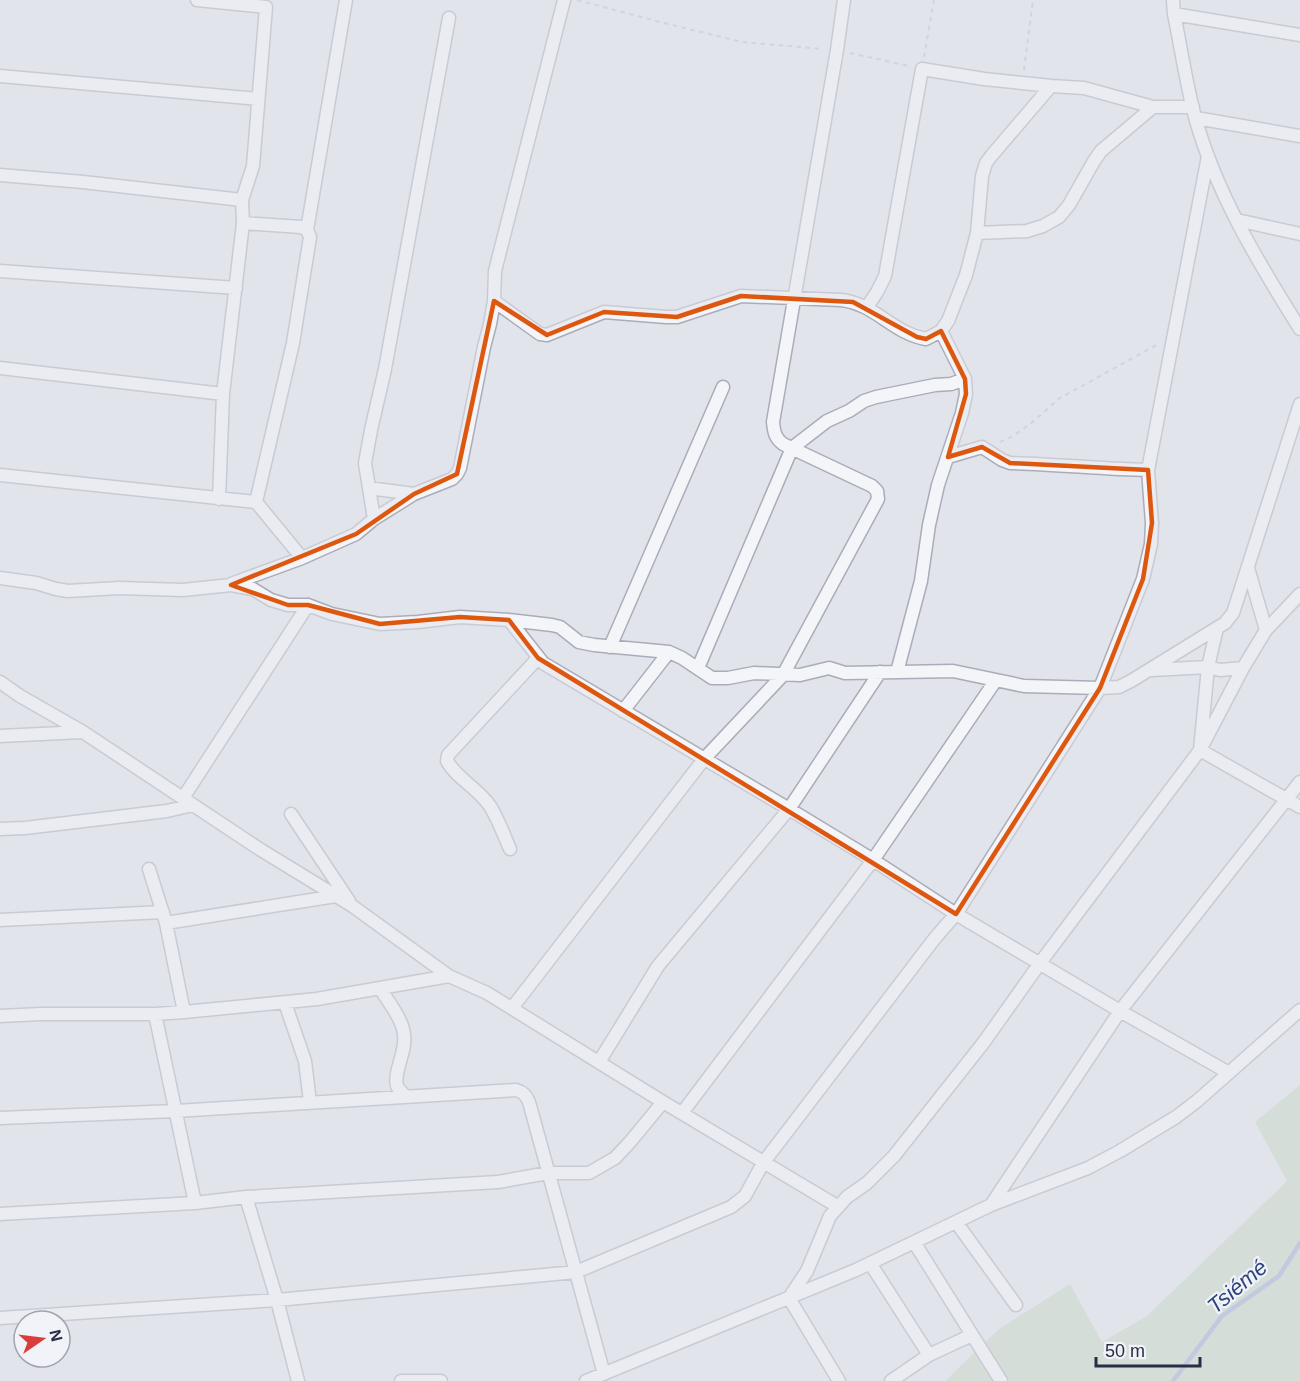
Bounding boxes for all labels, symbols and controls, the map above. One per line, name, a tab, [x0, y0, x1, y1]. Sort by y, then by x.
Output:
water label: Tsiémé	[1202, 1254, 1272, 1318]
north arrow	[12, 1309, 72, 1369]
text: N	[46, 1328, 66, 1343]
scale bar	[1096, 1330, 1200, 1368]
text: 50 m	[1105, 1341, 1145, 1361]

